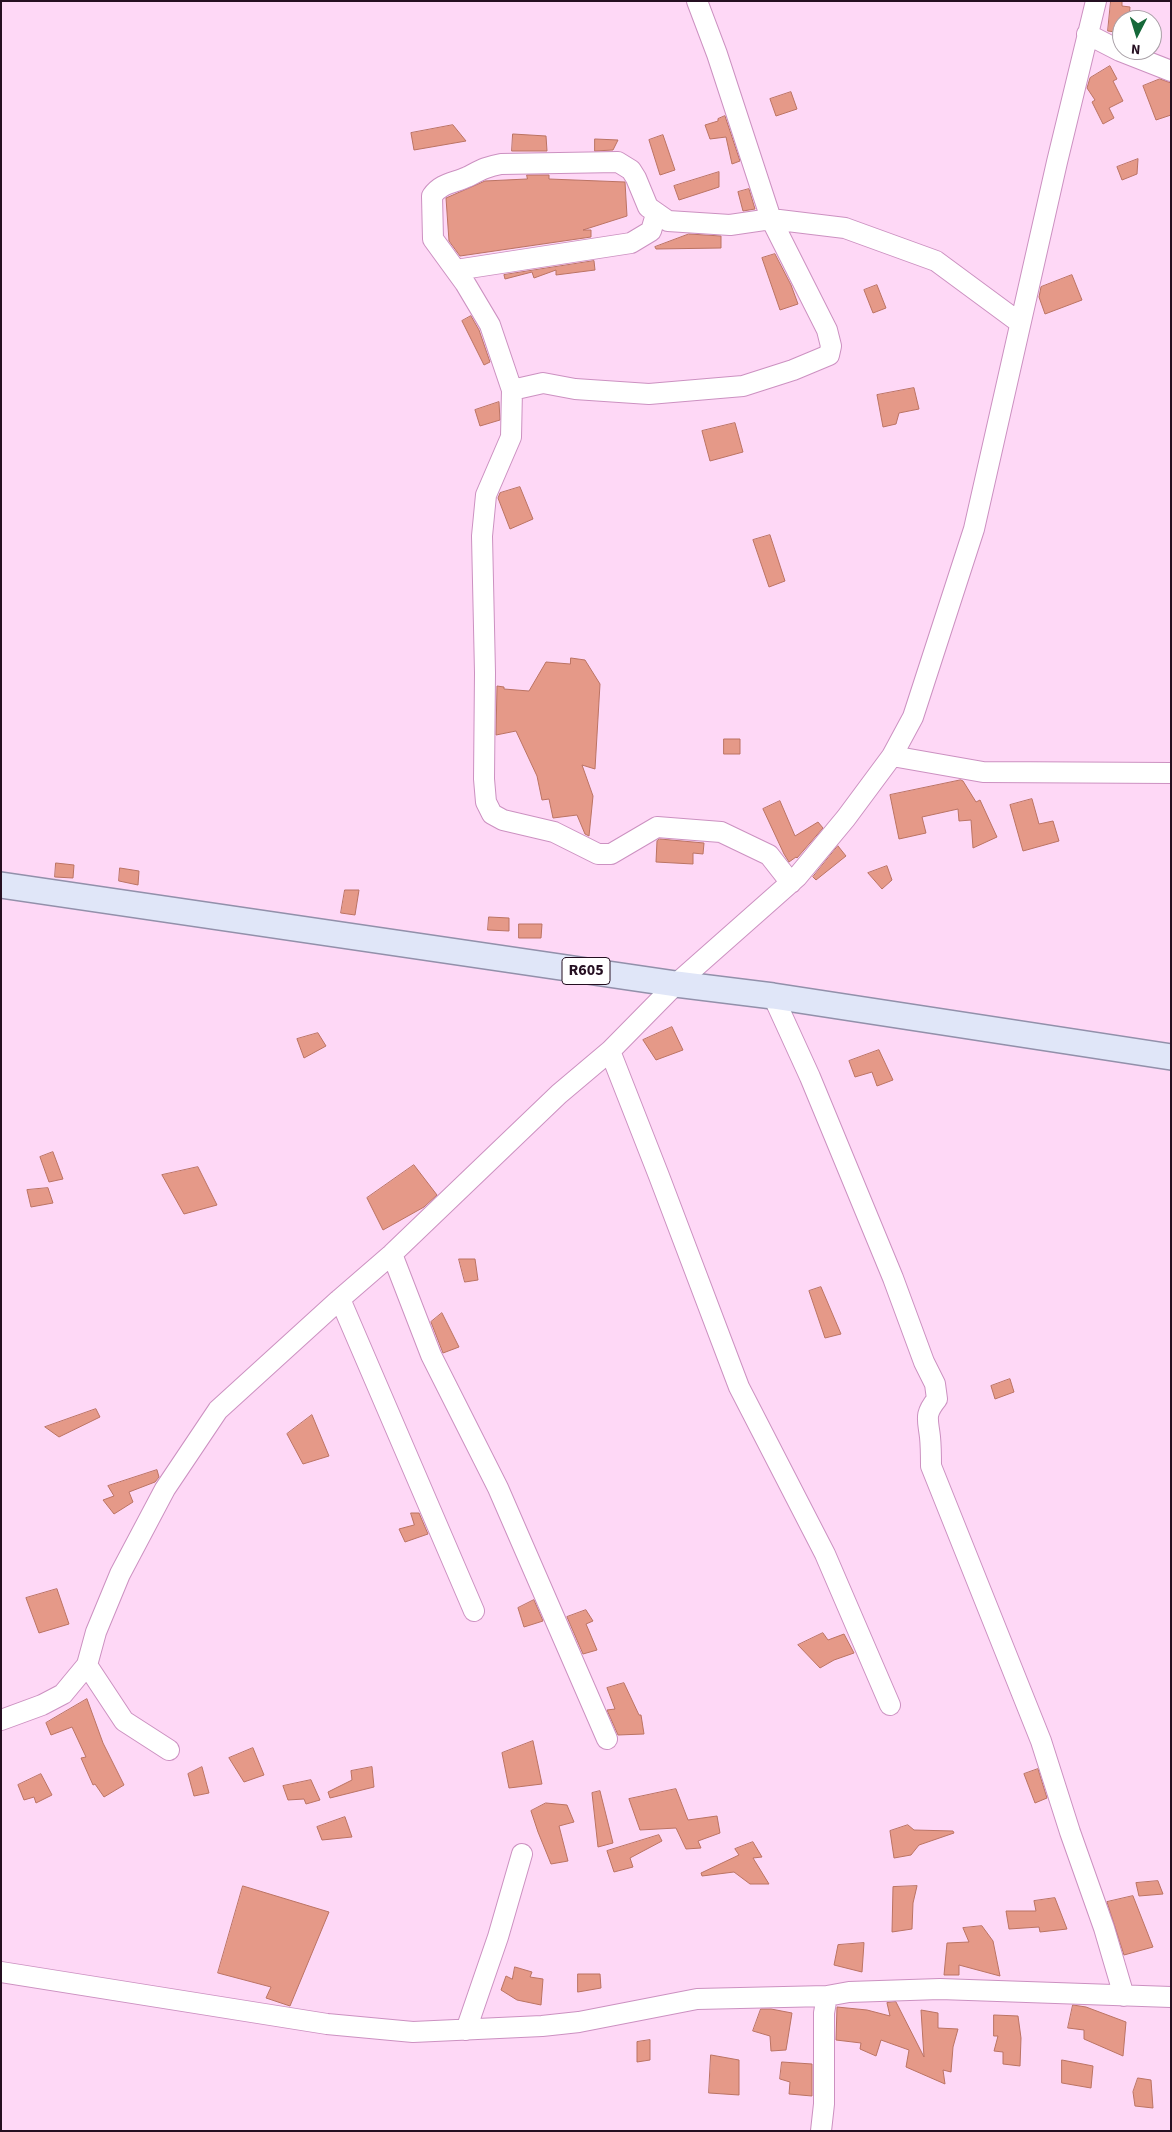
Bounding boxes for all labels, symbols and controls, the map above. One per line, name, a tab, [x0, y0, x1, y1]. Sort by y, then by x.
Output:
north arrow	[1112, 10, 1162, 60]
text: N	[1130, 39, 1141, 59]
road number: R605	[562, 958, 610, 984]

